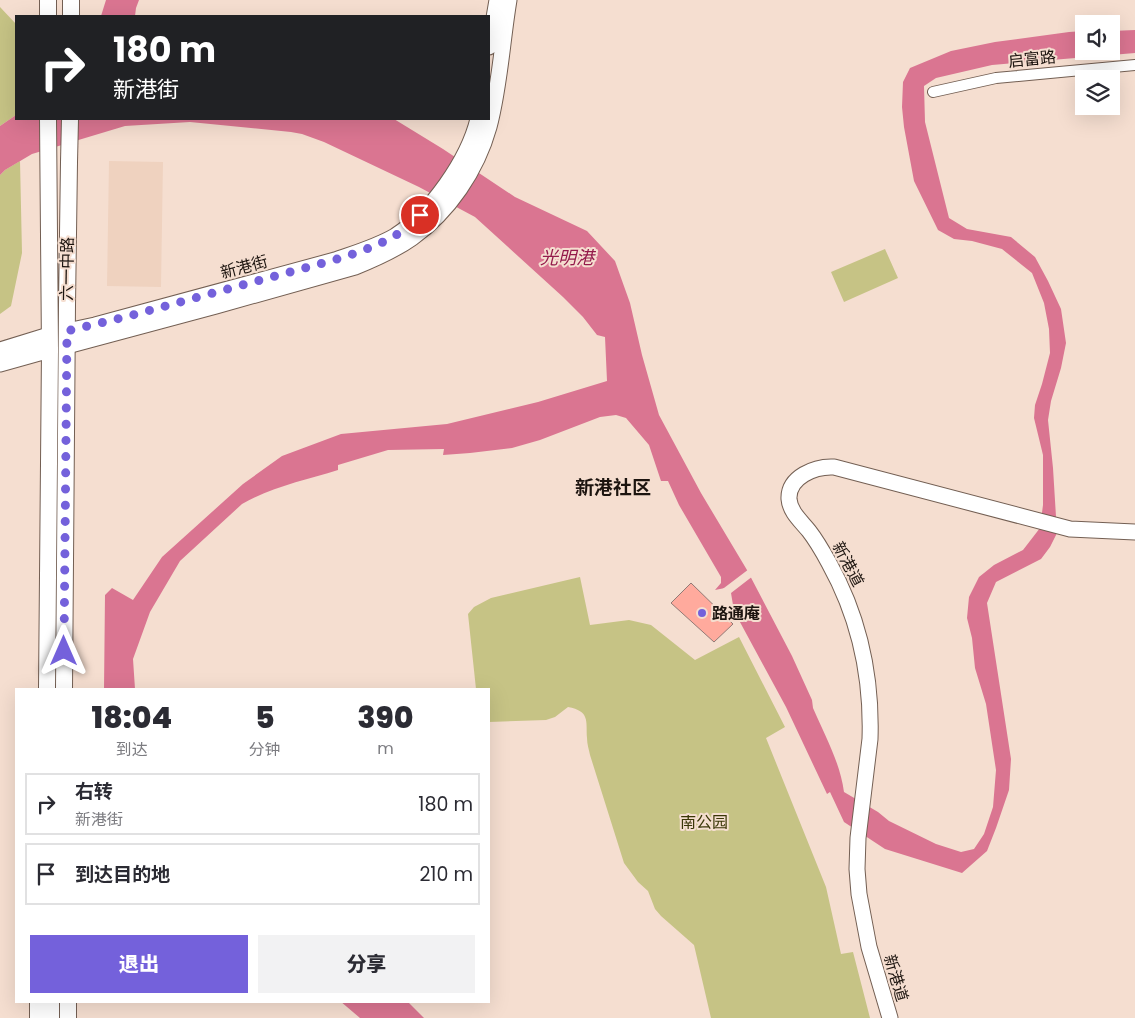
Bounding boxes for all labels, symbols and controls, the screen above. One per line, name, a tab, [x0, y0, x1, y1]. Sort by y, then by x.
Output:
map controls	[1075, 15, 1120, 115]
button: sound	[1075, 15, 1120, 60]
text: 180 m	[113, 25, 216, 74]
icon: right	[30, 35, 95, 100]
street label: 启富路	[1007, 45, 1057, 73]
button: layers	[1075, 70, 1120, 115]
text: 新港街	[113, 74, 179, 105]
pin	[399, 194, 441, 236]
icon: arrive	[406, 201, 434, 229]
street label: 六一中路	[55, 237, 79, 301]
water label: 光明港	[540, 245, 597, 270]
street label: 新港街	[218, 250, 270, 284]
district label: 新港社区	[575, 474, 651, 501]
street label: 新港道	[827, 537, 869, 591]
place label: 路通庵	[712, 602, 760, 625]
marker: 路通庵	[696, 607, 708, 619]
position arrow	[37, 624, 89, 676]
text: 18:04	[92, 696, 172, 739]
text: 5	[255, 696, 275, 739]
text: 390	[357, 696, 413, 739]
text: m	[377, 737, 394, 760]
text: 到达	[116, 738, 148, 761]
text: 分钟	[249, 738, 281, 761]
text: 右转	[75, 778, 113, 805]
icon: right	[32, 790, 60, 818]
text: 180 m	[418, 791, 473, 818]
text: 新港街	[75, 808, 123, 831]
park label: 南公园	[680, 811, 728, 834]
icon: arrive	[32, 860, 60, 888]
text: 到达目的地	[75, 861, 170, 888]
text: 210 m	[419, 861, 473, 888]
button: 退出	[30, 935, 248, 993]
button: 分享	[258, 935, 475, 993]
street label: 新港道	[878, 952, 914, 1004]

